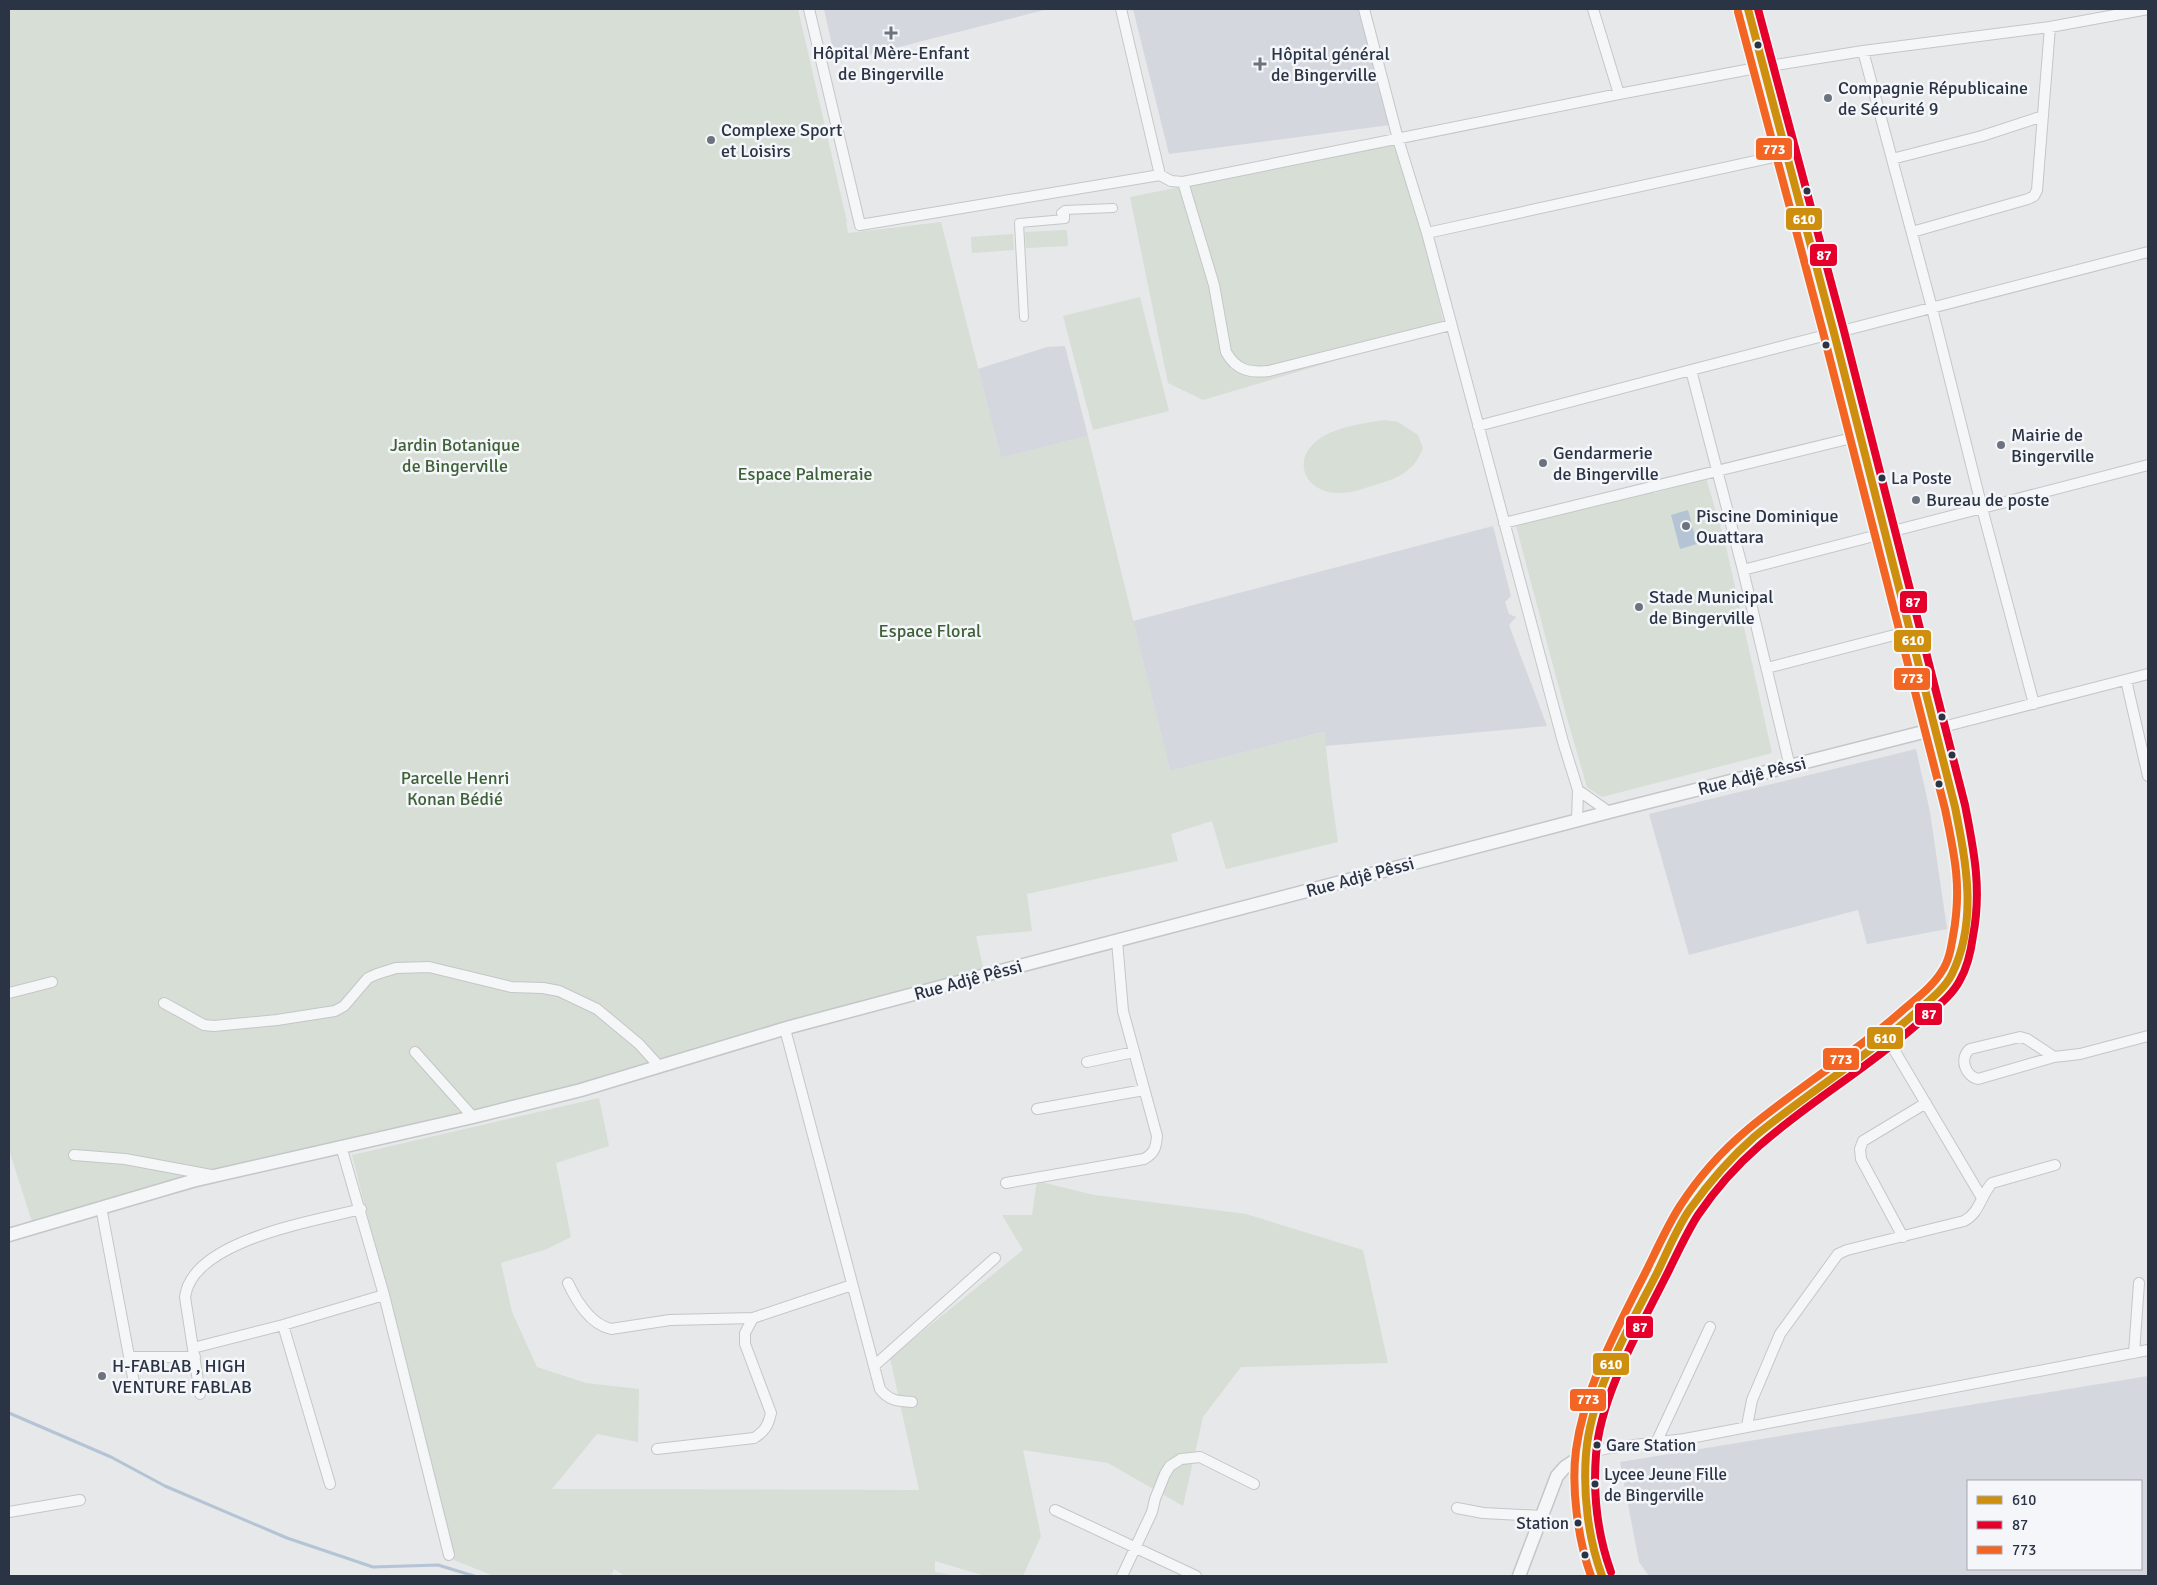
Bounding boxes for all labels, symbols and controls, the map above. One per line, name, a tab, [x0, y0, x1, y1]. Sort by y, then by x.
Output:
marker: Hôpital Mère-Enfant de Bingerville	[884, 26, 898, 40]
unlabelled marker	[1753, 40, 1763, 50]
place label: Hôpital Mère-Enfant de Bingerville	[813, 42, 969, 85]
place label: Hôpital général de Bingerville	[1271, 43, 1390, 86]
marker: Hôpital général de Bingerville	[1253, 57, 1267, 71]
place label: Compagnie Républicaine de Sécurité 9	[1838, 77, 2028, 120]
marker: Compagnie Républicaine de Sécurité 9	[1822, 92, 1834, 104]
place label: Complexe Sport et Loisirs	[721, 119, 842, 162]
marker: Complexe Sport et Loisirs	[705, 134, 717, 146]
line badge: 773	[1755, 137, 1793, 161]
text: 773	[1763, 141, 1785, 158]
unlabelled marker	[1802, 186, 1812, 196]
line badge: 610	[1785, 207, 1823, 231]
text: 610	[1793, 211, 1816, 228]
line badge: 87	[1809, 243, 1838, 267]
text: 87	[1816, 247, 1832, 264]
unlabelled marker	[1821, 340, 1831, 350]
place label: Mairie de Bingerville	[2011, 424, 2094, 467]
park label: Jardin Botanique de Bingerville	[390, 434, 520, 477]
marker: Mairie de Bingerville	[1995, 439, 2007, 451]
place label: Gendarmerie de Bingerville	[1553, 442, 1659, 485]
marker: Gendarmerie de Bingerville	[1537, 457, 1549, 469]
park label: Espace Palmeraie	[737, 463, 873, 485]
place label: La Poste	[1891, 468, 1952, 489]
marker: La Poste	[1877, 473, 1887, 483]
place label: Bureau de poste	[1926, 489, 2049, 511]
marker: Bureau de poste	[1910, 494, 1922, 506]
place label: Piscine Dominique Ouattara	[1696, 505, 1839, 548]
marker: Piscine Dominique Ouattara	[1680, 520, 1692, 532]
place label: Stade Municipal de Bingerville	[1649, 586, 1773, 629]
line badge: 87	[1899, 590, 1928, 614]
text: 87	[1905, 594, 1921, 611]
marker: Stade Municipal de Bingerville	[1633, 601, 1645, 613]
park label: Espace Floral	[879, 620, 981, 642]
line badge: 610	[1893, 629, 1932, 653]
text: 610	[1902, 632, 1925, 649]
line badge: 773	[1893, 667, 1931, 691]
text: 773	[1901, 670, 1923, 687]
unlabelled marker	[1937, 712, 1947, 722]
unlabelled marker	[1947, 750, 1957, 760]
street label: Rue Adjê Pêssi	[1696, 752, 1808, 800]
park label: Parcelle Henri Konan Bédié	[401, 767, 509, 810]
unlabelled marker	[1934, 779, 1944, 789]
street label: Rue Adjê Pêssi	[1304, 852, 1416, 902]
street label: Rue Adjê Pêssi	[912, 955, 1024, 1005]
line badge: 87	[1914, 1002, 1943, 1026]
text: 87	[1921, 1006, 1937, 1023]
line badge: 610	[1866, 1026, 1904, 1050]
text: 610	[1874, 1030, 1897, 1047]
line badge: 773	[1822, 1047, 1860, 1071]
text: 773	[1830, 1051, 1852, 1068]
line badge: 87	[1625, 1315, 1654, 1339]
text: 87	[1632, 1319, 1648, 1336]
line badge: 610	[1592, 1352, 1630, 1376]
place label: H-FABLAB , HIGH VENTURE FABLAB	[112, 1355, 252, 1398]
text: 610	[1600, 1356, 1623, 1373]
marker: H-FABLAB , HIGH VENTURE FABLAB	[96, 1370, 108, 1382]
line badge: 773	[1569, 1388, 1607, 1412]
text: 773	[1577, 1391, 1599, 1408]
place label: Gare Station	[1606, 1435, 1696, 1456]
marker: Gare Station	[1592, 1440, 1602, 1450]
place label: Lycee Jeune Fille de Bingerville	[1604, 1464, 1727, 1506]
marker: Lycee Jeune Fille de Bingerville	[1590, 1479, 1600, 1489]
legend	[1967, 1480, 2142, 1570]
text: 610	[2012, 1491, 2036, 1509]
place label: Station	[1516, 1513, 1569, 1534]
text: 87	[2012, 1516, 2028, 1534]
marker: Station	[1573, 1518, 1583, 1528]
text: 773	[2012, 1541, 2036, 1559]
unlabelled marker	[1580, 1550, 1590, 1560]

